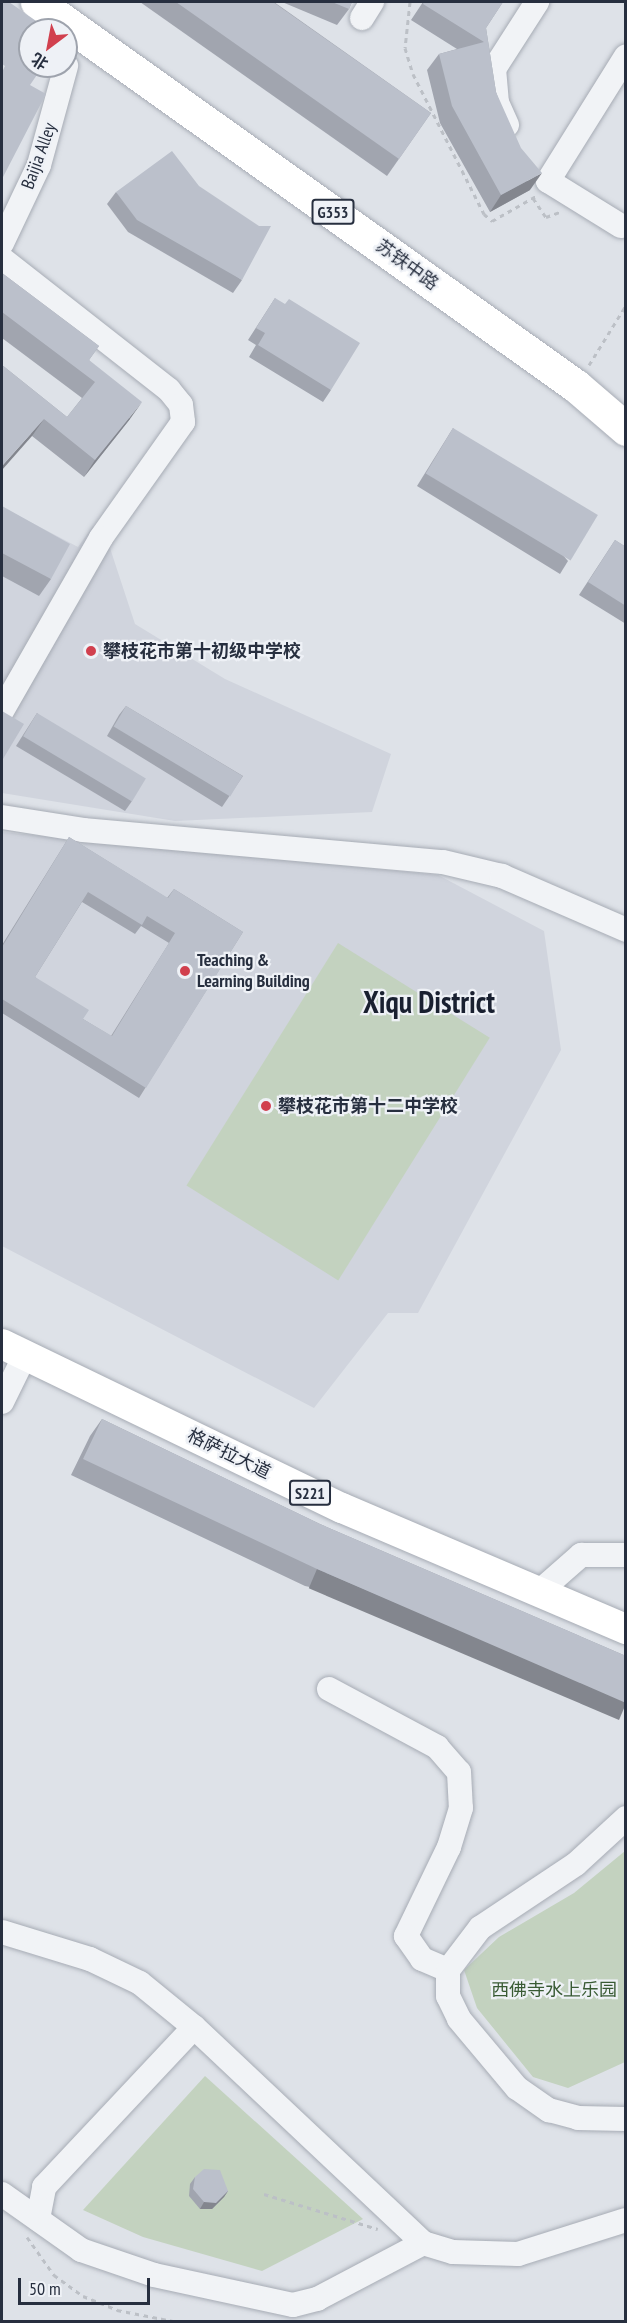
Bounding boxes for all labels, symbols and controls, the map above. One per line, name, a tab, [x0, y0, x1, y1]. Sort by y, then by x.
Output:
north arrow	[18, 18, 78, 78]
text: 北	[27, 49, 52, 74]
street label: Baijia Alley	[17, 120, 61, 192]
road number: G353	[310, 199, 356, 225]
street label: 苏铁中路	[372, 235, 442, 295]
place label: 攀枝花市第十初级中学校	[103, 640, 301, 662]
marker: 攀枝花市第十初级中学校	[84, 644, 98, 658]
place label: Teaching & Learning Building	[197, 950, 310, 992]
marker: Teaching & Learning Building	[178, 964, 192, 978]
district label: Xiqu District	[363, 984, 495, 1020]
place label: 攀枝花市第十二中学校	[278, 1095, 458, 1117]
marker: 攀枝花市第十二中学校	[259, 1099, 273, 1113]
street label: 格萨拉大道	[184, 1425, 274, 1483]
road number: S221	[289, 1480, 331, 1506]
park label: 西佛寺水上乐园	[491, 1979, 617, 2001]
scale bar	[21, 2266, 153, 2304]
text: 50 m	[29, 2277, 61, 2300]

